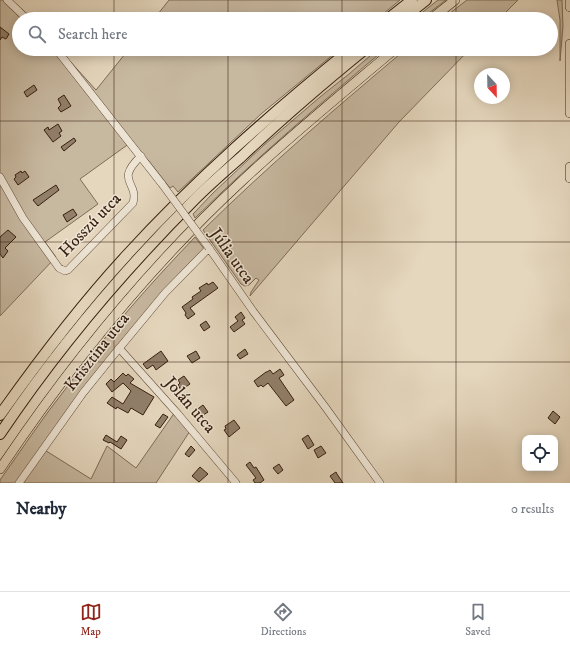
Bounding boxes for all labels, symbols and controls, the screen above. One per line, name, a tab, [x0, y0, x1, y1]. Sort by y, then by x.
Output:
search box	[12, 12, 558, 56]
icon: search	[26, 23, 48, 45]
text: Search here	[58, 25, 127, 44]
north arrow	[474, 68, 510, 104]
street label: Hosszú utca	[54, 188, 127, 262]
street label: Júlia utca	[204, 222, 260, 289]
street label: Krisztina utca	[60, 308, 135, 396]
street label: Jolán utca	[158, 371, 221, 438]
map controls	[522, 435, 558, 471]
button: locate	[522, 435, 558, 471]
text: Nearby	[16, 498, 66, 520]
text: 0 results	[511, 501, 554, 517]
tab: Map	[80, 601, 102, 639]
tab: Directions	[261, 601, 306, 639]
tab: Saved	[465, 601, 490, 639]

